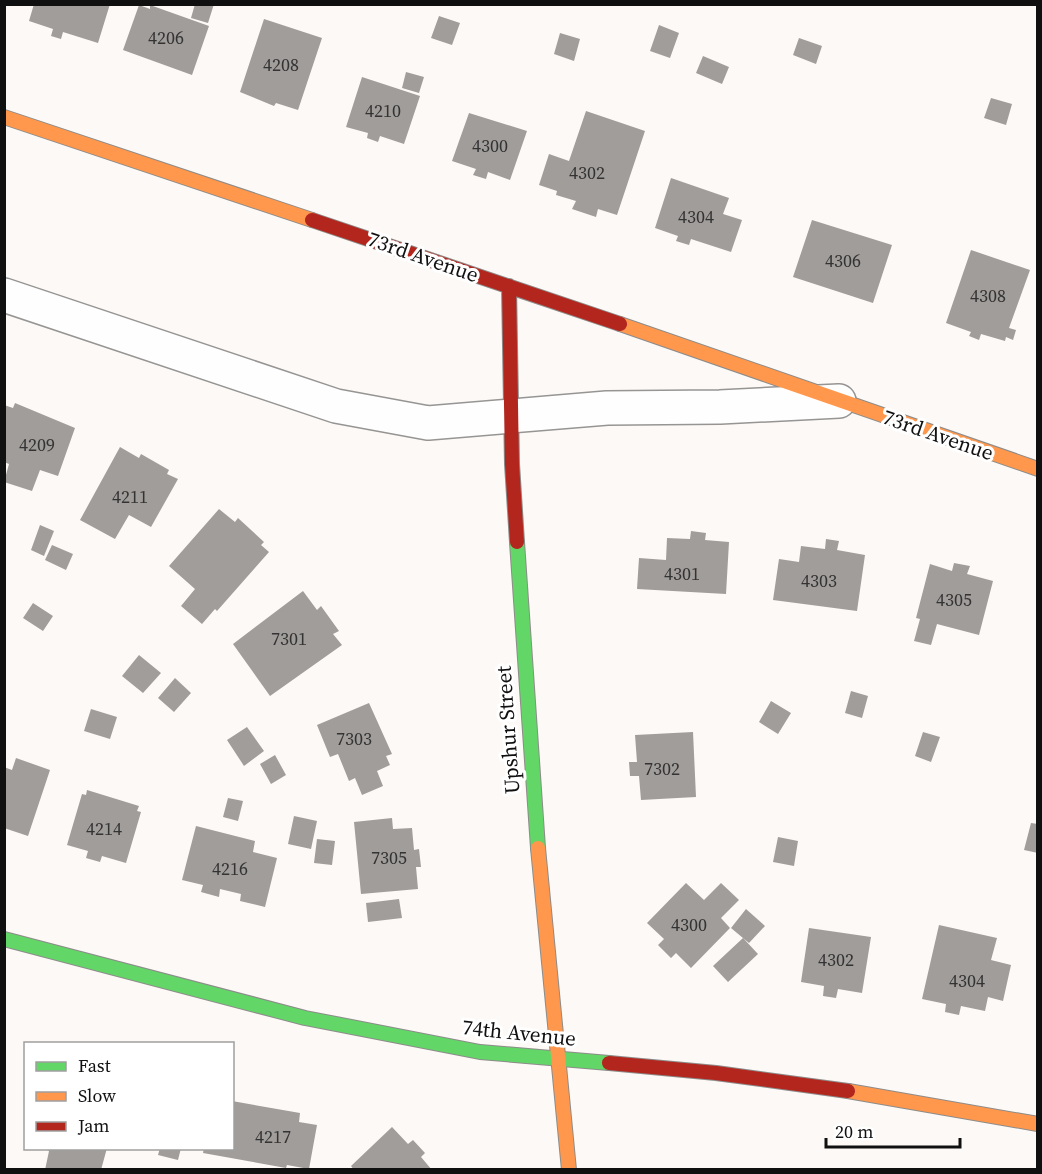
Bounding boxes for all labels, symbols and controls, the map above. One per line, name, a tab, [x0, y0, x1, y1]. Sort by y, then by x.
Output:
house number: 4206	[148, 25, 184, 50]
house number: 4208	[263, 52, 299, 77]
house number: 4210	[365, 98, 401, 123]
house number: 4300	[472, 133, 508, 158]
house number: 4302	[569, 160, 605, 185]
house number: 4304	[678, 204, 714, 229]
street label: 73rd Avenue	[364, 224, 482, 289]
house number: 4306	[825, 248, 861, 273]
house number: 4308	[970, 283, 1006, 308]
street label: 73rd Avenue	[879, 402, 997, 467]
house number: 4209	[19, 432, 55, 457]
house number: 4211	[112, 484, 148, 509]
house number: 4301	[664, 561, 700, 586]
house number: 4303	[801, 568, 837, 593]
house number: 4305	[936, 587, 972, 612]
house number: 7301	[271, 626, 307, 651]
street label: Upshur Street	[489, 665, 526, 795]
house number: 7303	[336, 726, 372, 751]
house number: 7302	[644, 756, 680, 781]
house number: 4214	[86, 816, 122, 841]
house number: 7305	[371, 845, 407, 870]
house number: 4216	[212, 856, 248, 881]
house number: 4300	[671, 912, 707, 937]
house number: 4302	[818, 947, 854, 972]
house number: 4304	[949, 968, 985, 993]
street label: 74th Avenue	[461, 1012, 577, 1053]
legend	[24, 1042, 234, 1150]
text: Fast	[78, 1053, 111, 1078]
text: Slow	[78, 1083, 116, 1108]
scale bar	[826, 1111, 960, 1149]
text: Jam	[77, 1113, 110, 1138]
text: 20 m	[835, 1119, 873, 1144]
house number: 4217	[255, 1124, 291, 1149]

